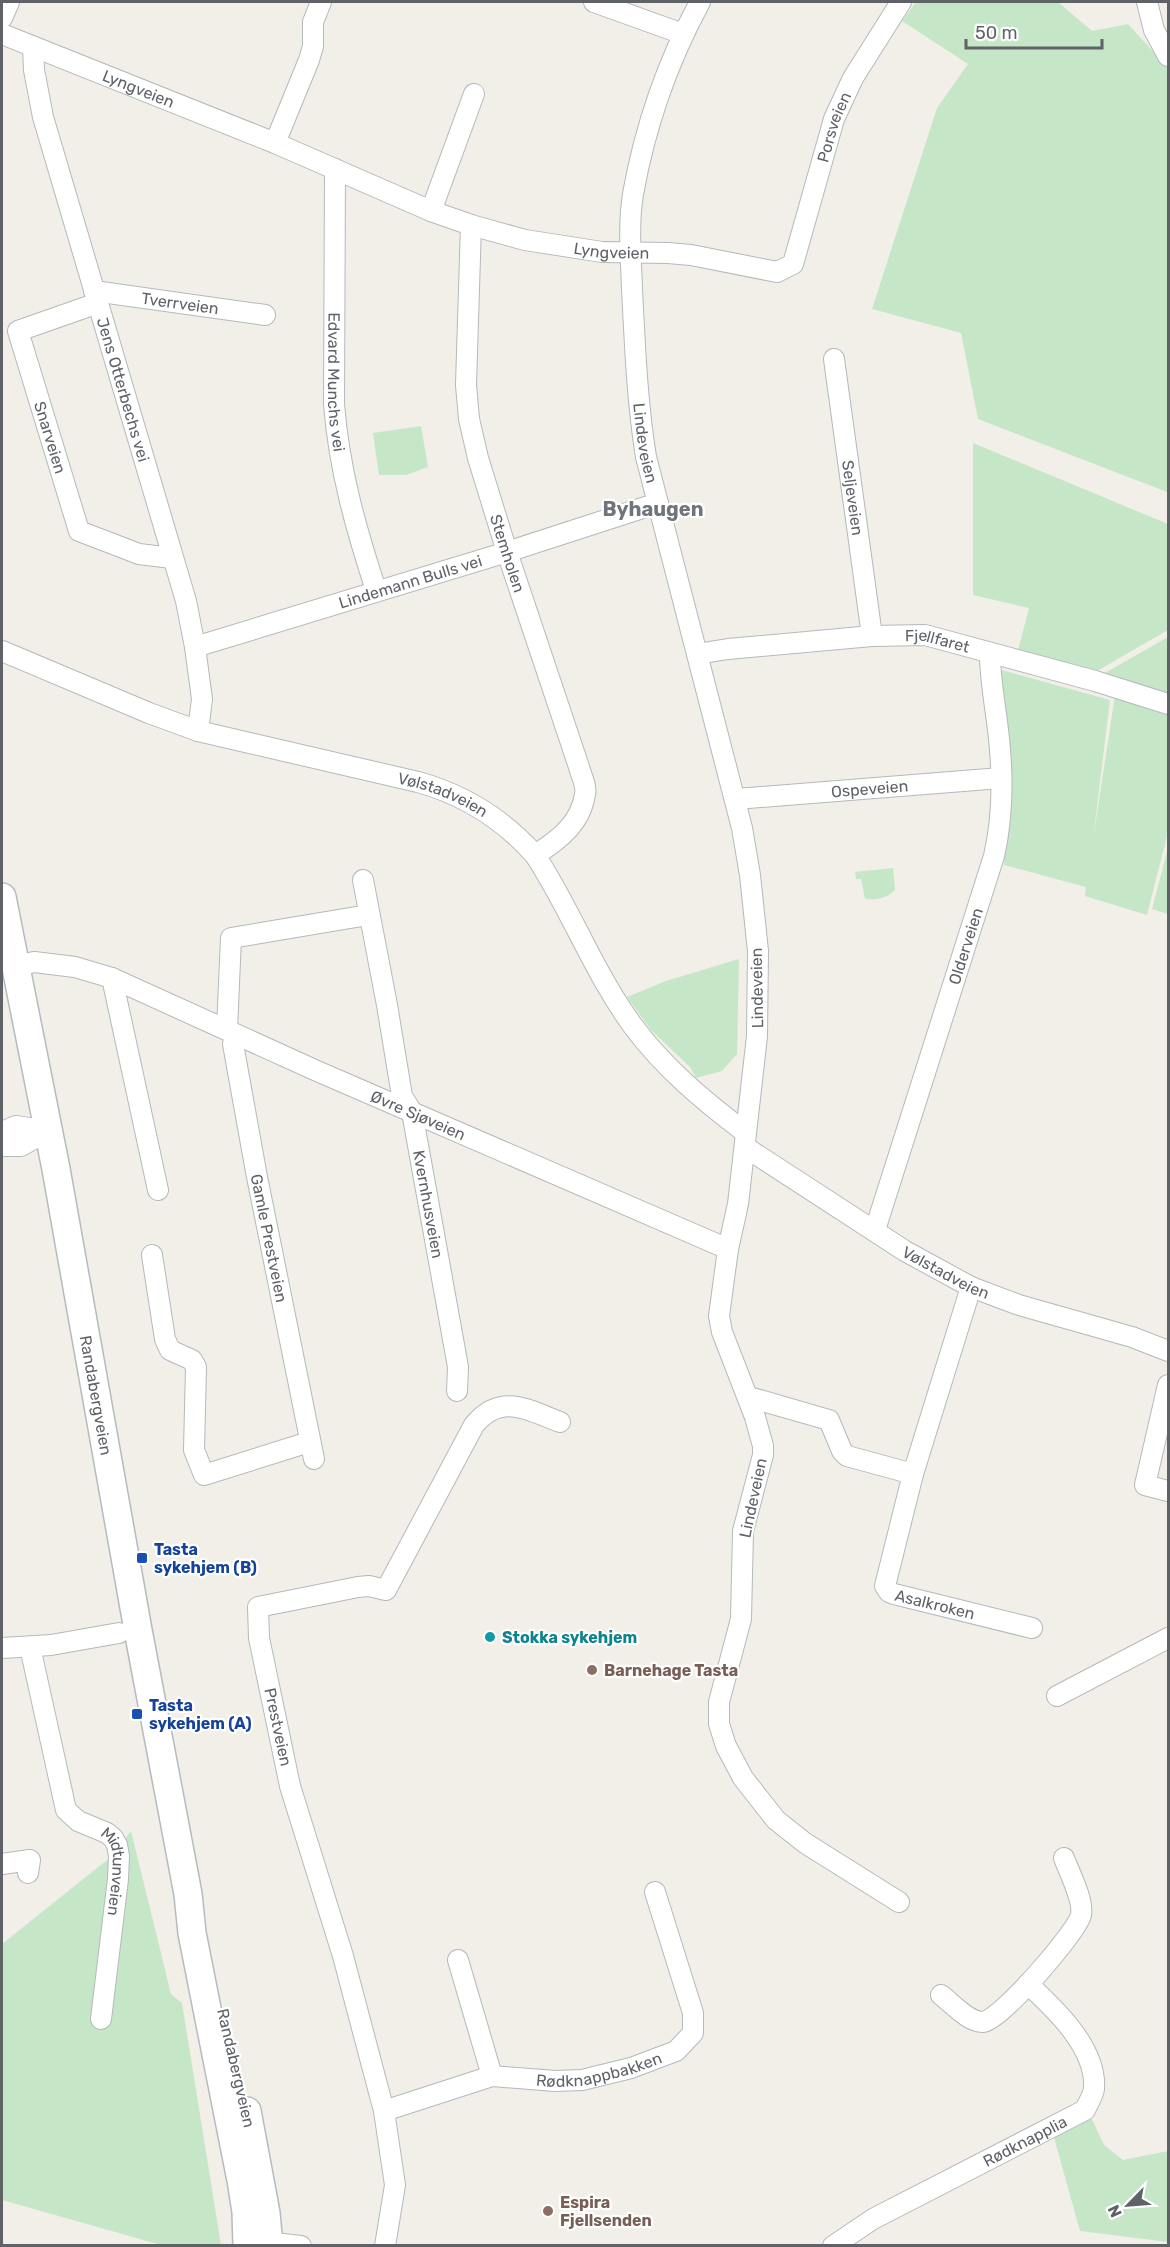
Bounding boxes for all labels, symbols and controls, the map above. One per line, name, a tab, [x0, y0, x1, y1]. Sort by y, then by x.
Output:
scale bar	[966, 12, 1102, 50]
text: 50 m	[975, 22, 1018, 44]
street label: Lyngveien	[100, 66, 177, 111]
street label: Porsveien	[813, 89, 855, 164]
street label: Lyngveien	[573, 238, 649, 262]
street label: Tverrveien	[140, 288, 220, 318]
street label: Edvard Munchs vei	[324, 312, 349, 453]
street label: Jens Otterbechs vei	[93, 315, 154, 464]
street label: Snarveien	[30, 399, 70, 476]
street label: Lindeveien	[630, 402, 662, 485]
street label: Seljeveien	[838, 459, 868, 536]
district label: Byhaugen	[602, 497, 704, 521]
street label: Stemholen	[486, 512, 529, 595]
street label: Lindemann Bulls vei	[336, 551, 484, 612]
street label: Fjellfaret	[905, 625, 972, 656]
street label: Vølstadveien	[396, 768, 491, 821]
street label: Ospeveien	[830, 776, 909, 801]
street label: Olderveien	[944, 905, 986, 987]
street label: Lindeveien	[747, 947, 767, 1029]
street label: Øvre Sjøveien	[368, 1086, 469, 1144]
street label: Kvernhusveien	[410, 1149, 448, 1260]
street label: Gamle Prestveien	[247, 1172, 292, 1304]
street label: Vølstadveien	[899, 1242, 992, 1302]
street label: Randabergveien	[76, 1334, 116, 1457]
street label: Lindeveien	[735, 1456, 771, 1540]
place label: Tasta sykehjem (B)	[154, 1540, 257, 1577]
marker: Tasta sykehjem (B)	[135, 1551, 149, 1565]
street label: Asalkroken	[893, 1585, 977, 1623]
place label: Stokka sykehjem	[502, 1628, 637, 1647]
marker: Stokka sykehjem	[483, 1630, 497, 1644]
place label: Barnehage Tasta	[604, 1661, 738, 1680]
marker: Barnehage Tasta	[585, 1663, 599, 1677]
street label: Prestveien	[260, 1686, 296, 1768]
place label: Tasta sykehjem (A)	[149, 1696, 252, 1733]
marker: Tasta sykehjem (A)	[130, 1707, 144, 1721]
street label: Midtunveien	[98, 1823, 129, 1917]
street label: Randabergveien	[213, 2007, 259, 2129]
street label: Rødknappbakken	[535, 2048, 664, 2091]
street label: Rødknapplia	[980, 2112, 1070, 2170]
north arrow	[1098, 2175, 1158, 2235]
place label: Espira Fjellsenden	[560, 2193, 652, 2230]
text: N	[1104, 2202, 1126, 2220]
marker: Espira Fjellsenden	[541, 2204, 555, 2218]

